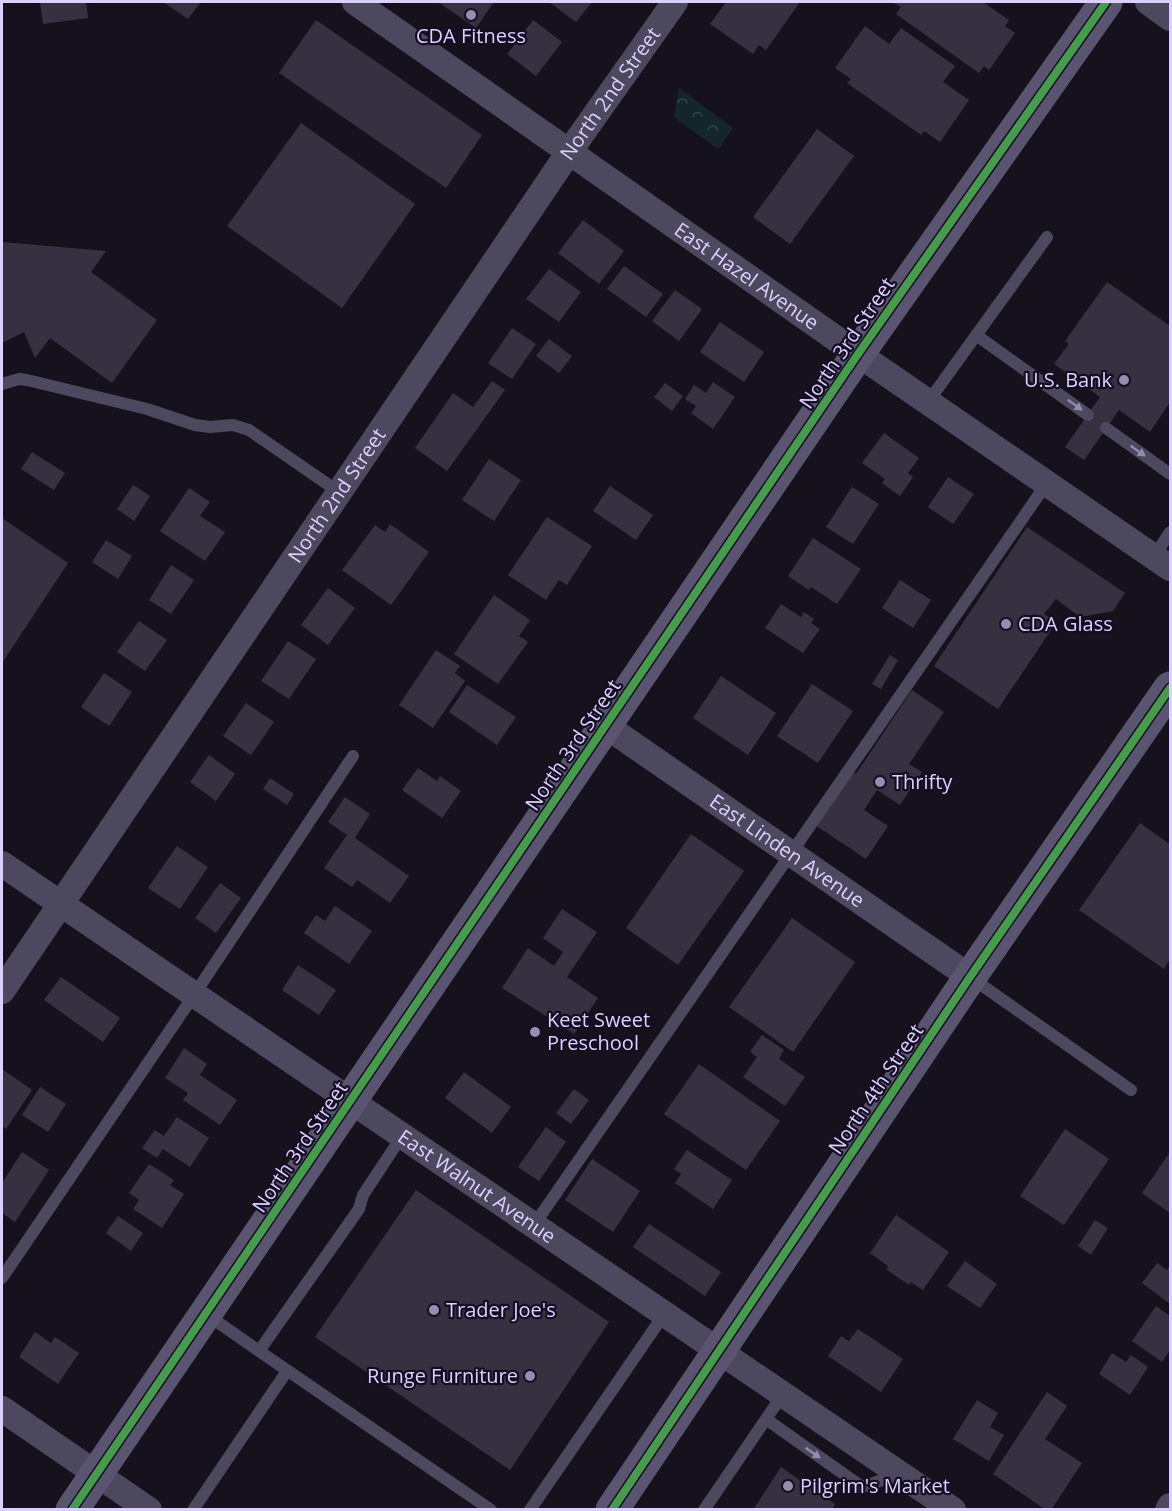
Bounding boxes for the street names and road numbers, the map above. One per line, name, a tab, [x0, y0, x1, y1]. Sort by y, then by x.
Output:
street label: North 2nd Street	[553, 22, 666, 165]
street label: East Hazel Avenue	[669, 216, 825, 336]
street label: North 3rd Street	[793, 272, 900, 414]
street label: North 2nd Street	[281, 423, 392, 568]
street label: North 3rd Street	[519, 674, 626, 816]
street label: East Linden Avenue	[705, 788, 870, 913]
street label: North 4th Street	[822, 1018, 929, 1159]
street label: North 3rd Street	[246, 1076, 353, 1218]
street label: East Walnut Avenue	[393, 1123, 561, 1249]

